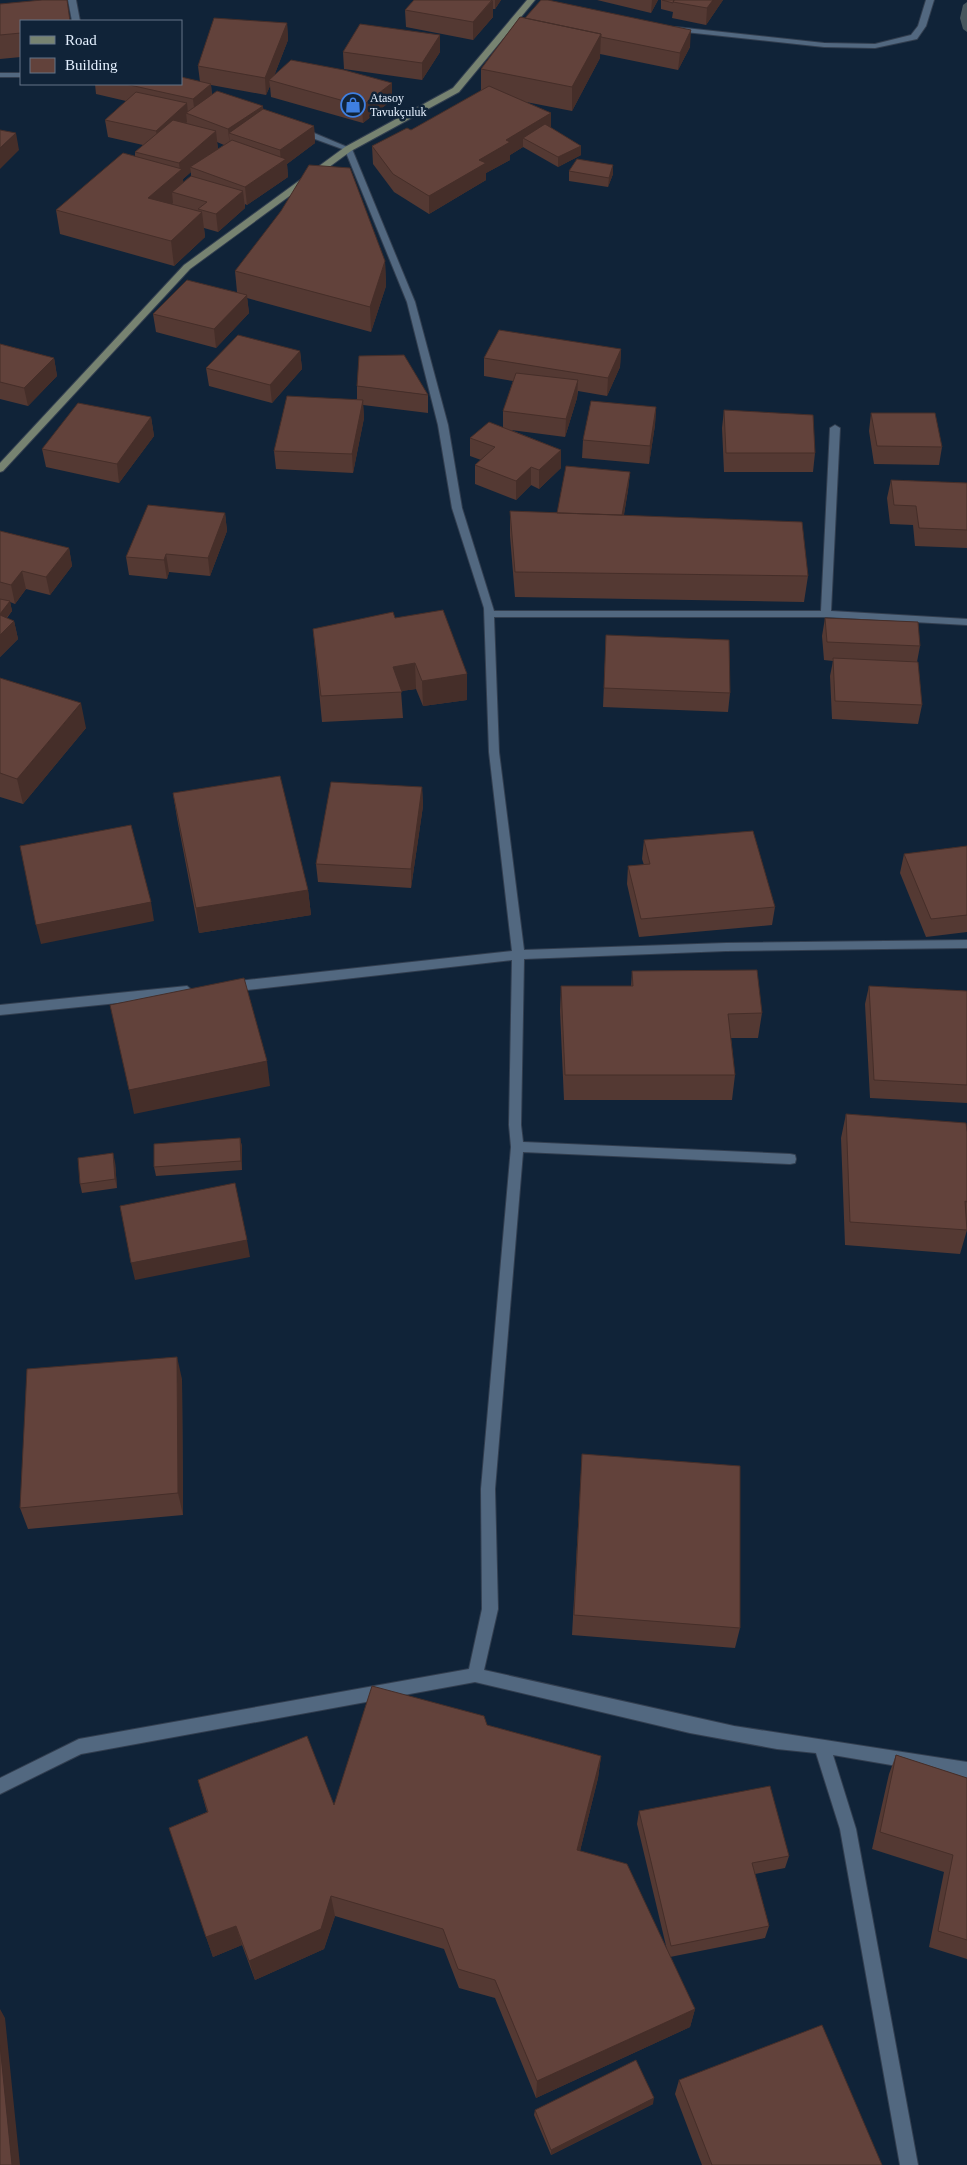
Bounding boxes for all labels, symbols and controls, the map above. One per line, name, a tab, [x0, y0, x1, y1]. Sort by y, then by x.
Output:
legend	[20, 20, 182, 85]
text: Road	[65, 32, 97, 48]
text: Building	[65, 57, 118, 73]
place label: Atasoy Tavukçuluk	[370, 91, 426, 119]
shop icon: Atasoy Tavukçuluk	[340, 92, 366, 118]

